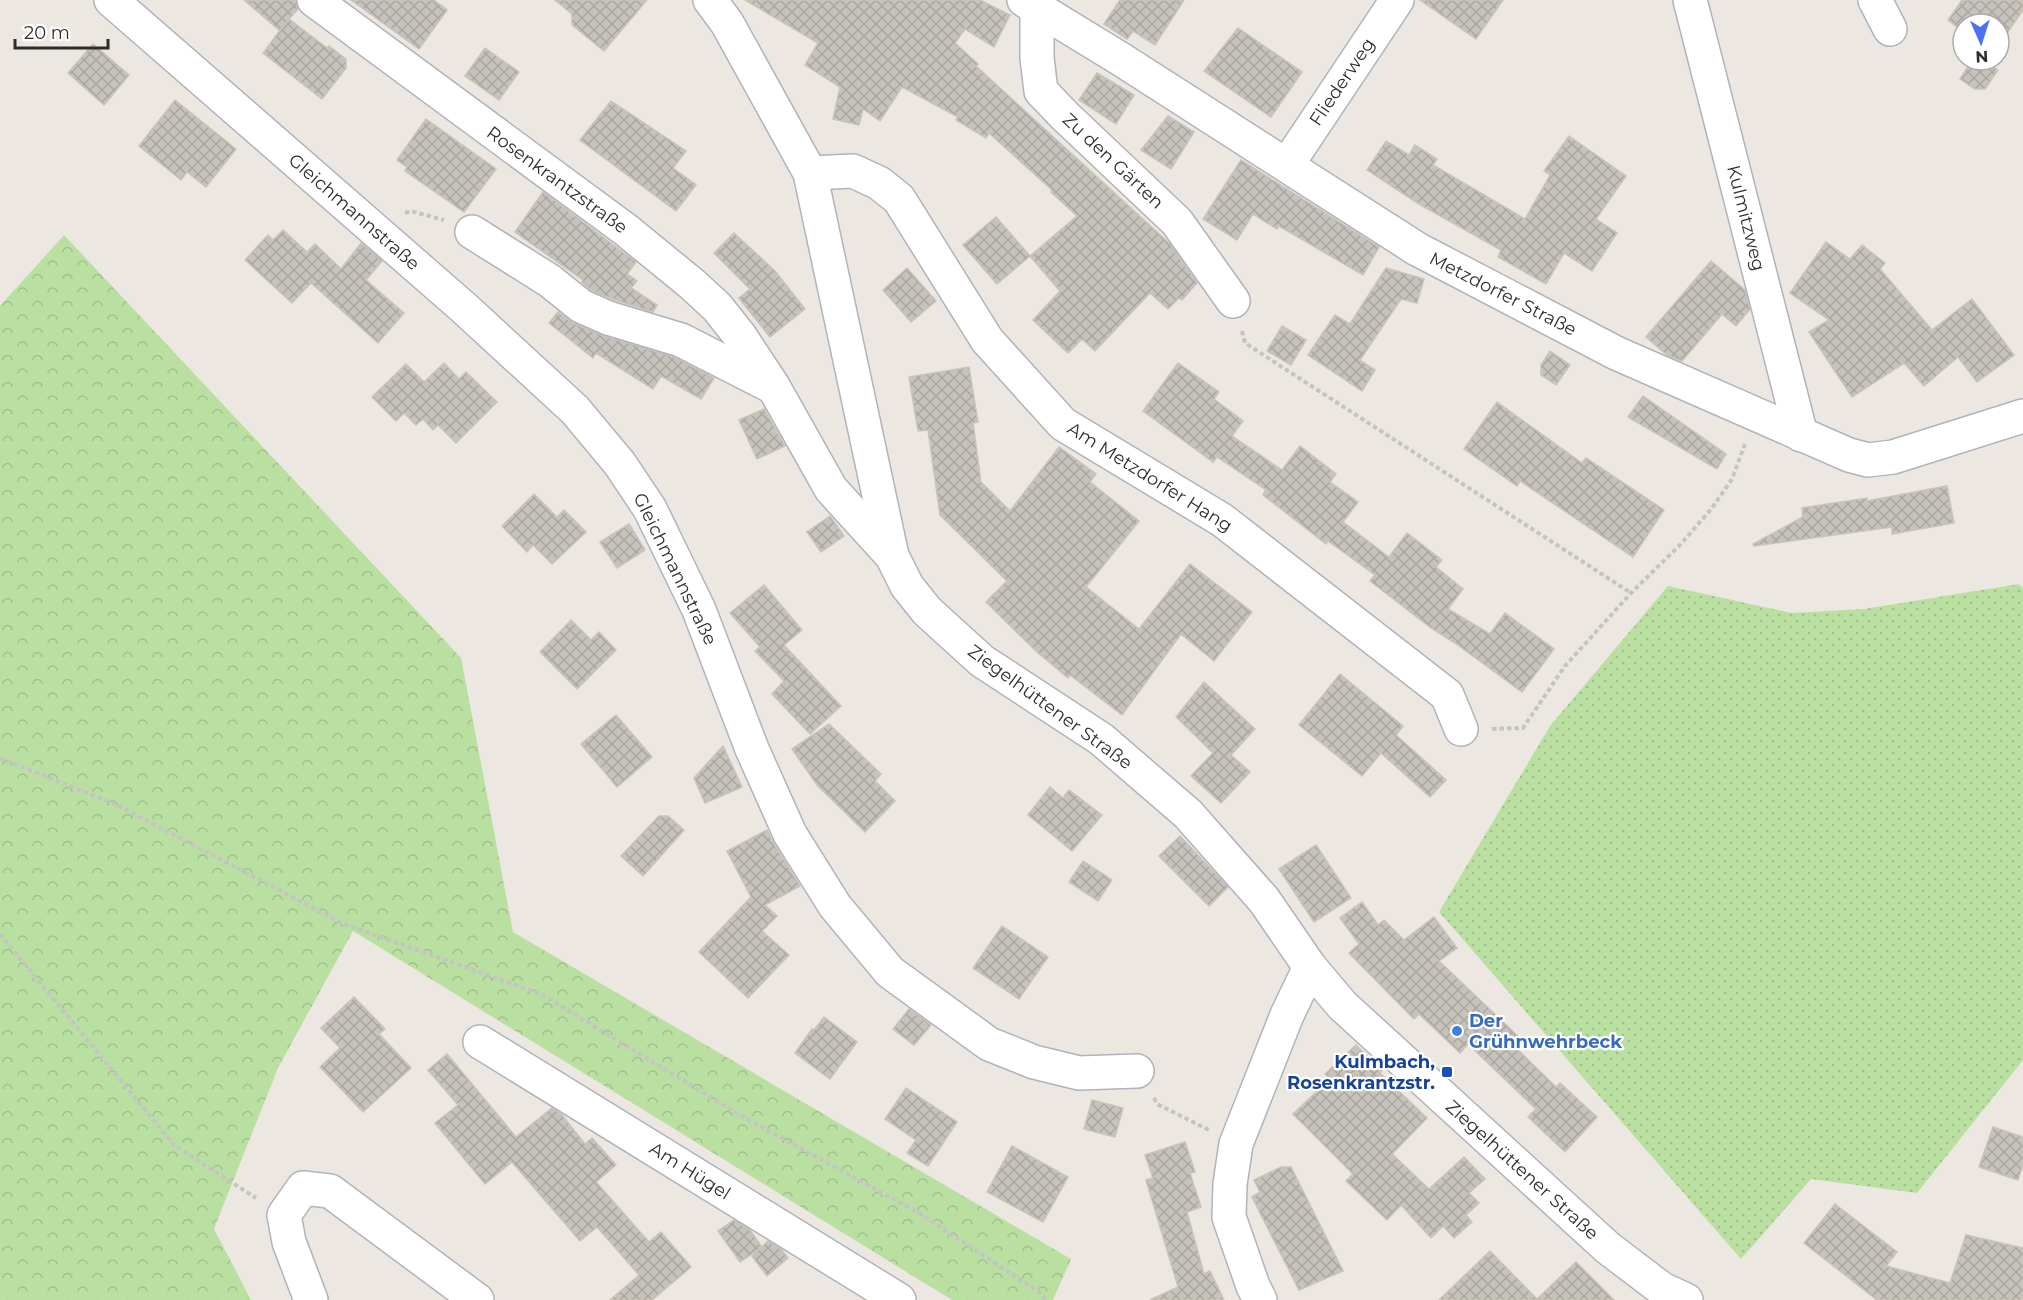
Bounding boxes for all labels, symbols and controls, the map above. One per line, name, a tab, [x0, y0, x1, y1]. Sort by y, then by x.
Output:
scale bar	[15, 12, 108, 50]
north arrow	[1951, 12, 2011, 72]
text: 20 m	[24, 22, 70, 44]
street label: Fliederweg	[1305, 34, 1379, 130]
text: N	[1975, 47, 1989, 66]
street label: Zu den Gärten	[1058, 108, 1168, 214]
street label: Rosenkrantzstraße	[482, 122, 632, 239]
street label: Gleichmannstraße	[284, 149, 424, 275]
street label: Kulmitzweg	[1722, 163, 1770, 273]
street label: Metzdorfer Straße	[1426, 247, 1580, 341]
street label: Am Metzdorfer Hang	[1063, 417, 1237, 537]
street label: Gleichmannstraße	[629, 489, 721, 649]
street label: Ziegelhüttener Straße	[963, 640, 1137, 774]
place label: Der Grühnwehrbeck	[1469, 1010, 1622, 1053]
marker: Der Grühnwehrbeck	[1450, 1024, 1464, 1038]
place label: Kulmbach, Rosenkrantzstr.	[1287, 1051, 1435, 1094]
marker: Kulmbach, Rosenkrantzstr.	[1440, 1065, 1454, 1079]
street label: Ziegelhüttener Straße	[1441, 1096, 1603, 1244]
street label: Am Hügel	[645, 1137, 735, 1205]

